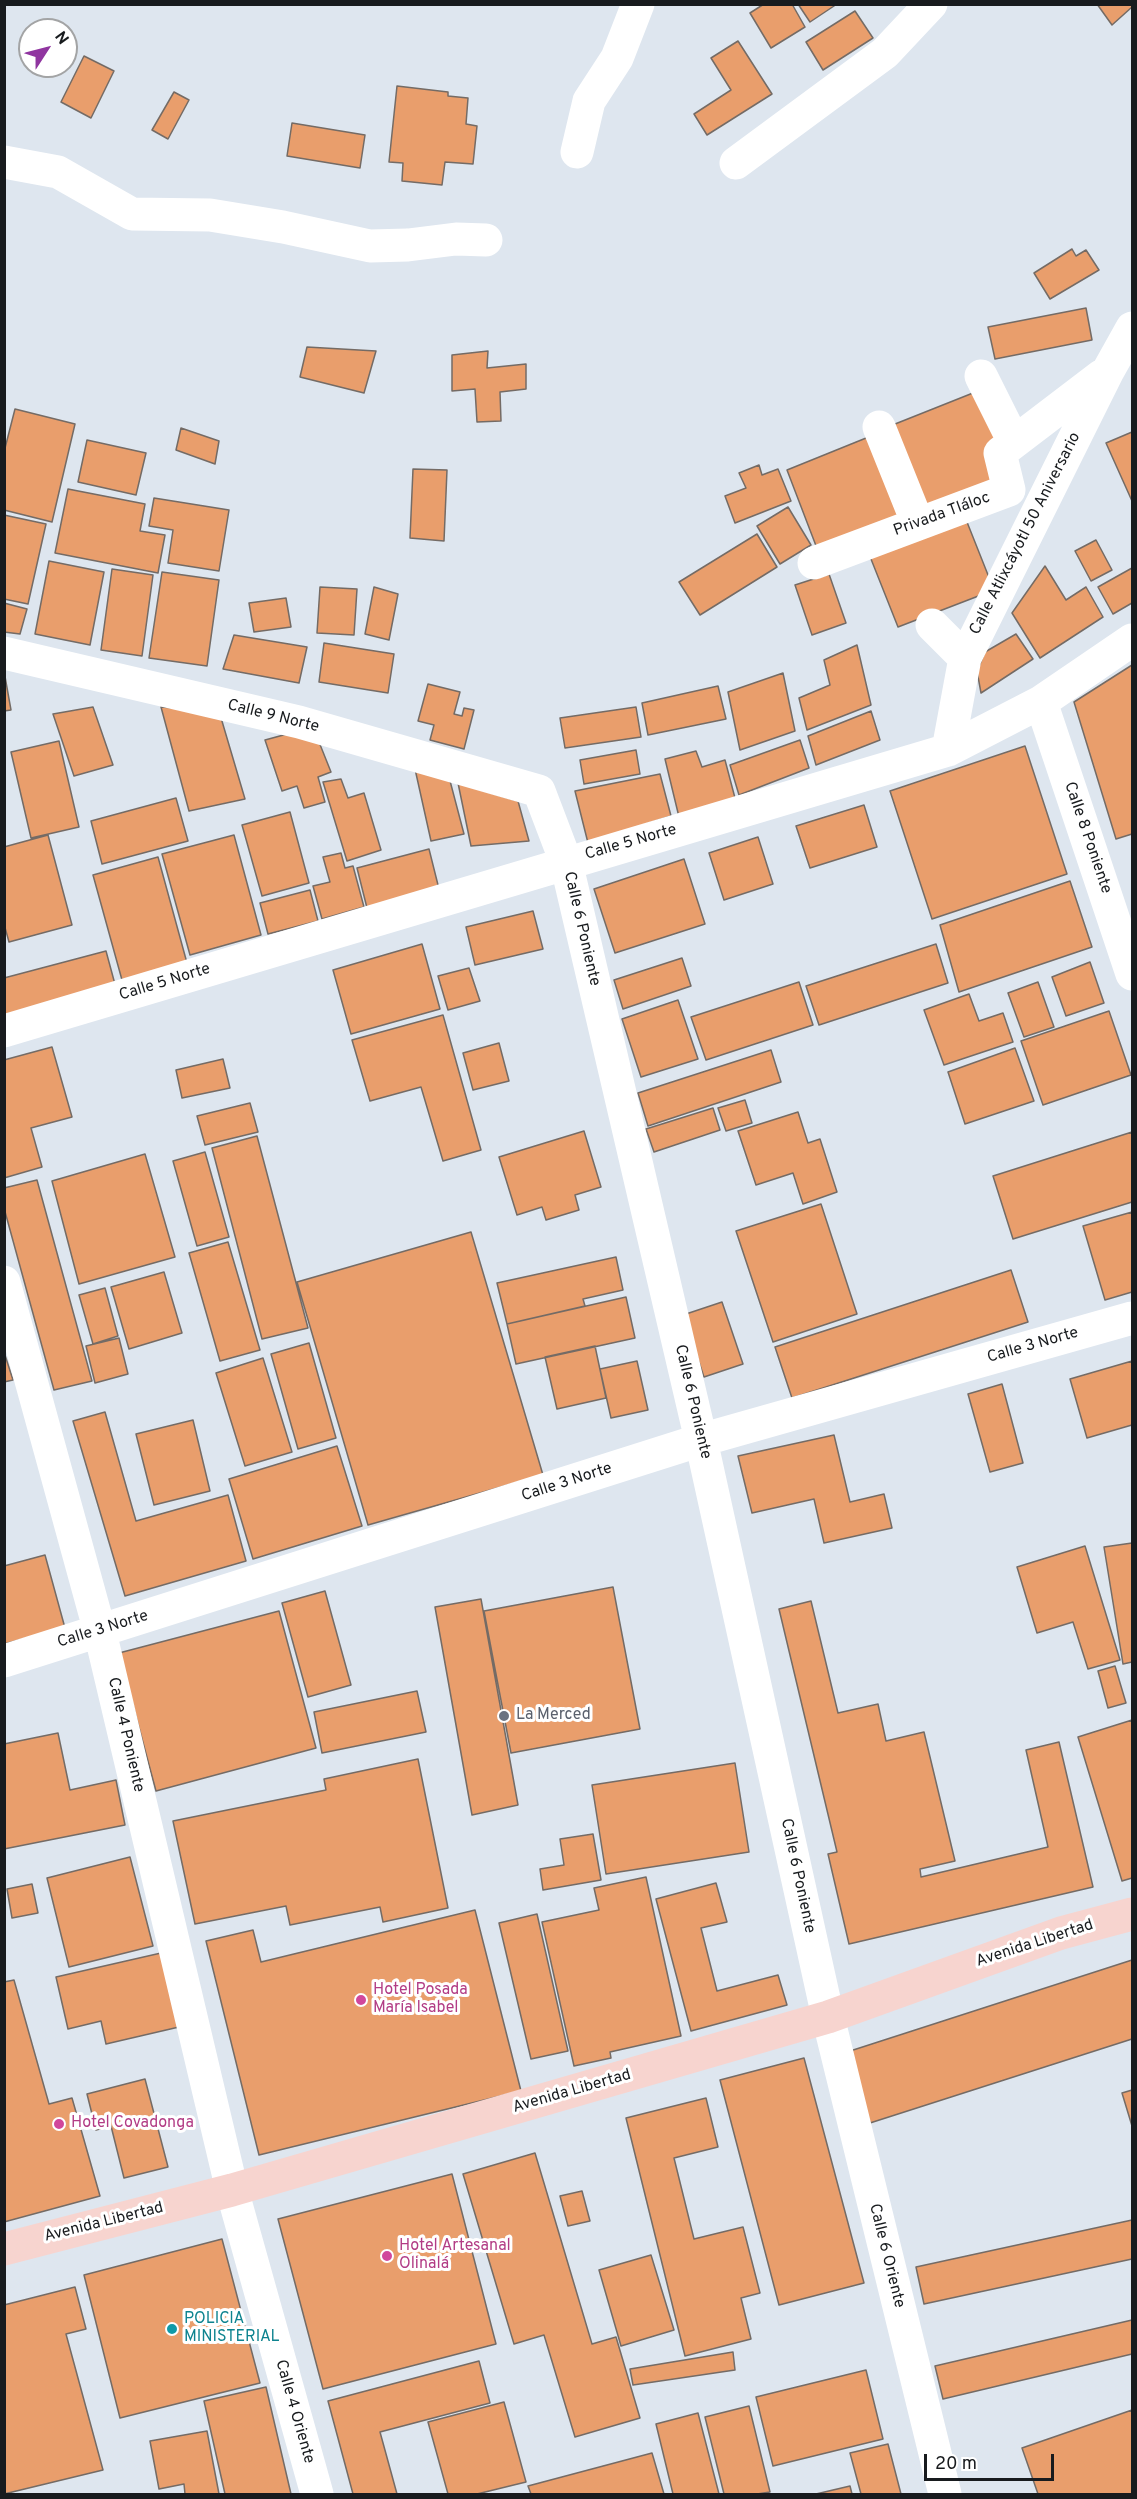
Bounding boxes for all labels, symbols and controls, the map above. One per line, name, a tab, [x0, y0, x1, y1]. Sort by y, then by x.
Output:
north arrow	[18, 18, 78, 78]
text: N	[49, 28, 72, 49]
street label: Calle Atlixcáyotl 50 Aniversario	[966, 429, 1086, 639]
street label: Privada Tláloc	[891, 489, 993, 541]
street label: Calle 9 Norte	[225, 696, 321, 738]
street label: Calle 8 Poniente	[1059, 779, 1115, 897]
street label: Calle 5 Norte	[583, 821, 679, 865]
street label: Calle 6 Poniente	[558, 870, 604, 988]
street label: Calle 5 Norte	[117, 960, 213, 1006]
street label: Calle 3 Norte	[985, 1324, 1081, 1368]
street label: Calle 6 Poniente	[669, 1343, 715, 1461]
street label: Calle 3 Norte	[519, 1459, 615, 1507]
street label: Calle 3 Norte	[55, 1607, 151, 1653]
street label: Calle 4 Poniente	[102, 1676, 148, 1794]
place label: La Merced	[516, 1706, 591, 1726]
marker: La Merced	[497, 1709, 511, 1723]
street label: Calle 6 Poniente	[775, 1817, 819, 1935]
street label: Avenida Libertad	[974, 1916, 1096, 1972]
place label: Hotel Posada María Isabel	[373, 1981, 468, 2019]
marker: Hotel Posada María Isabel	[354, 1993, 368, 2007]
street label: Avenida Libertad	[511, 2066, 633, 2118]
place label: Hotel Covadonga	[71, 2114, 194, 2134]
marker: Hotel Covadonga	[52, 2117, 66, 2131]
street label: Avenida Libertad	[42, 2199, 166, 2247]
street label: Calle 6 Oriente	[864, 2202, 908, 2310]
place label: Hotel Artesanal Olinalá	[399, 2237, 511, 2275]
marker: Hotel Artesanal Olinalá	[380, 2249, 394, 2263]
place label: POLICIA MINISTERIAL	[184, 2310, 279, 2348]
marker: POLICIA MINISTERIAL	[165, 2322, 179, 2336]
street label: Calle 4 Oriente	[270, 2358, 318, 2466]
scale bar	[927, 2442, 1058, 2480]
text: 20 m	[935, 2453, 977, 2476]

